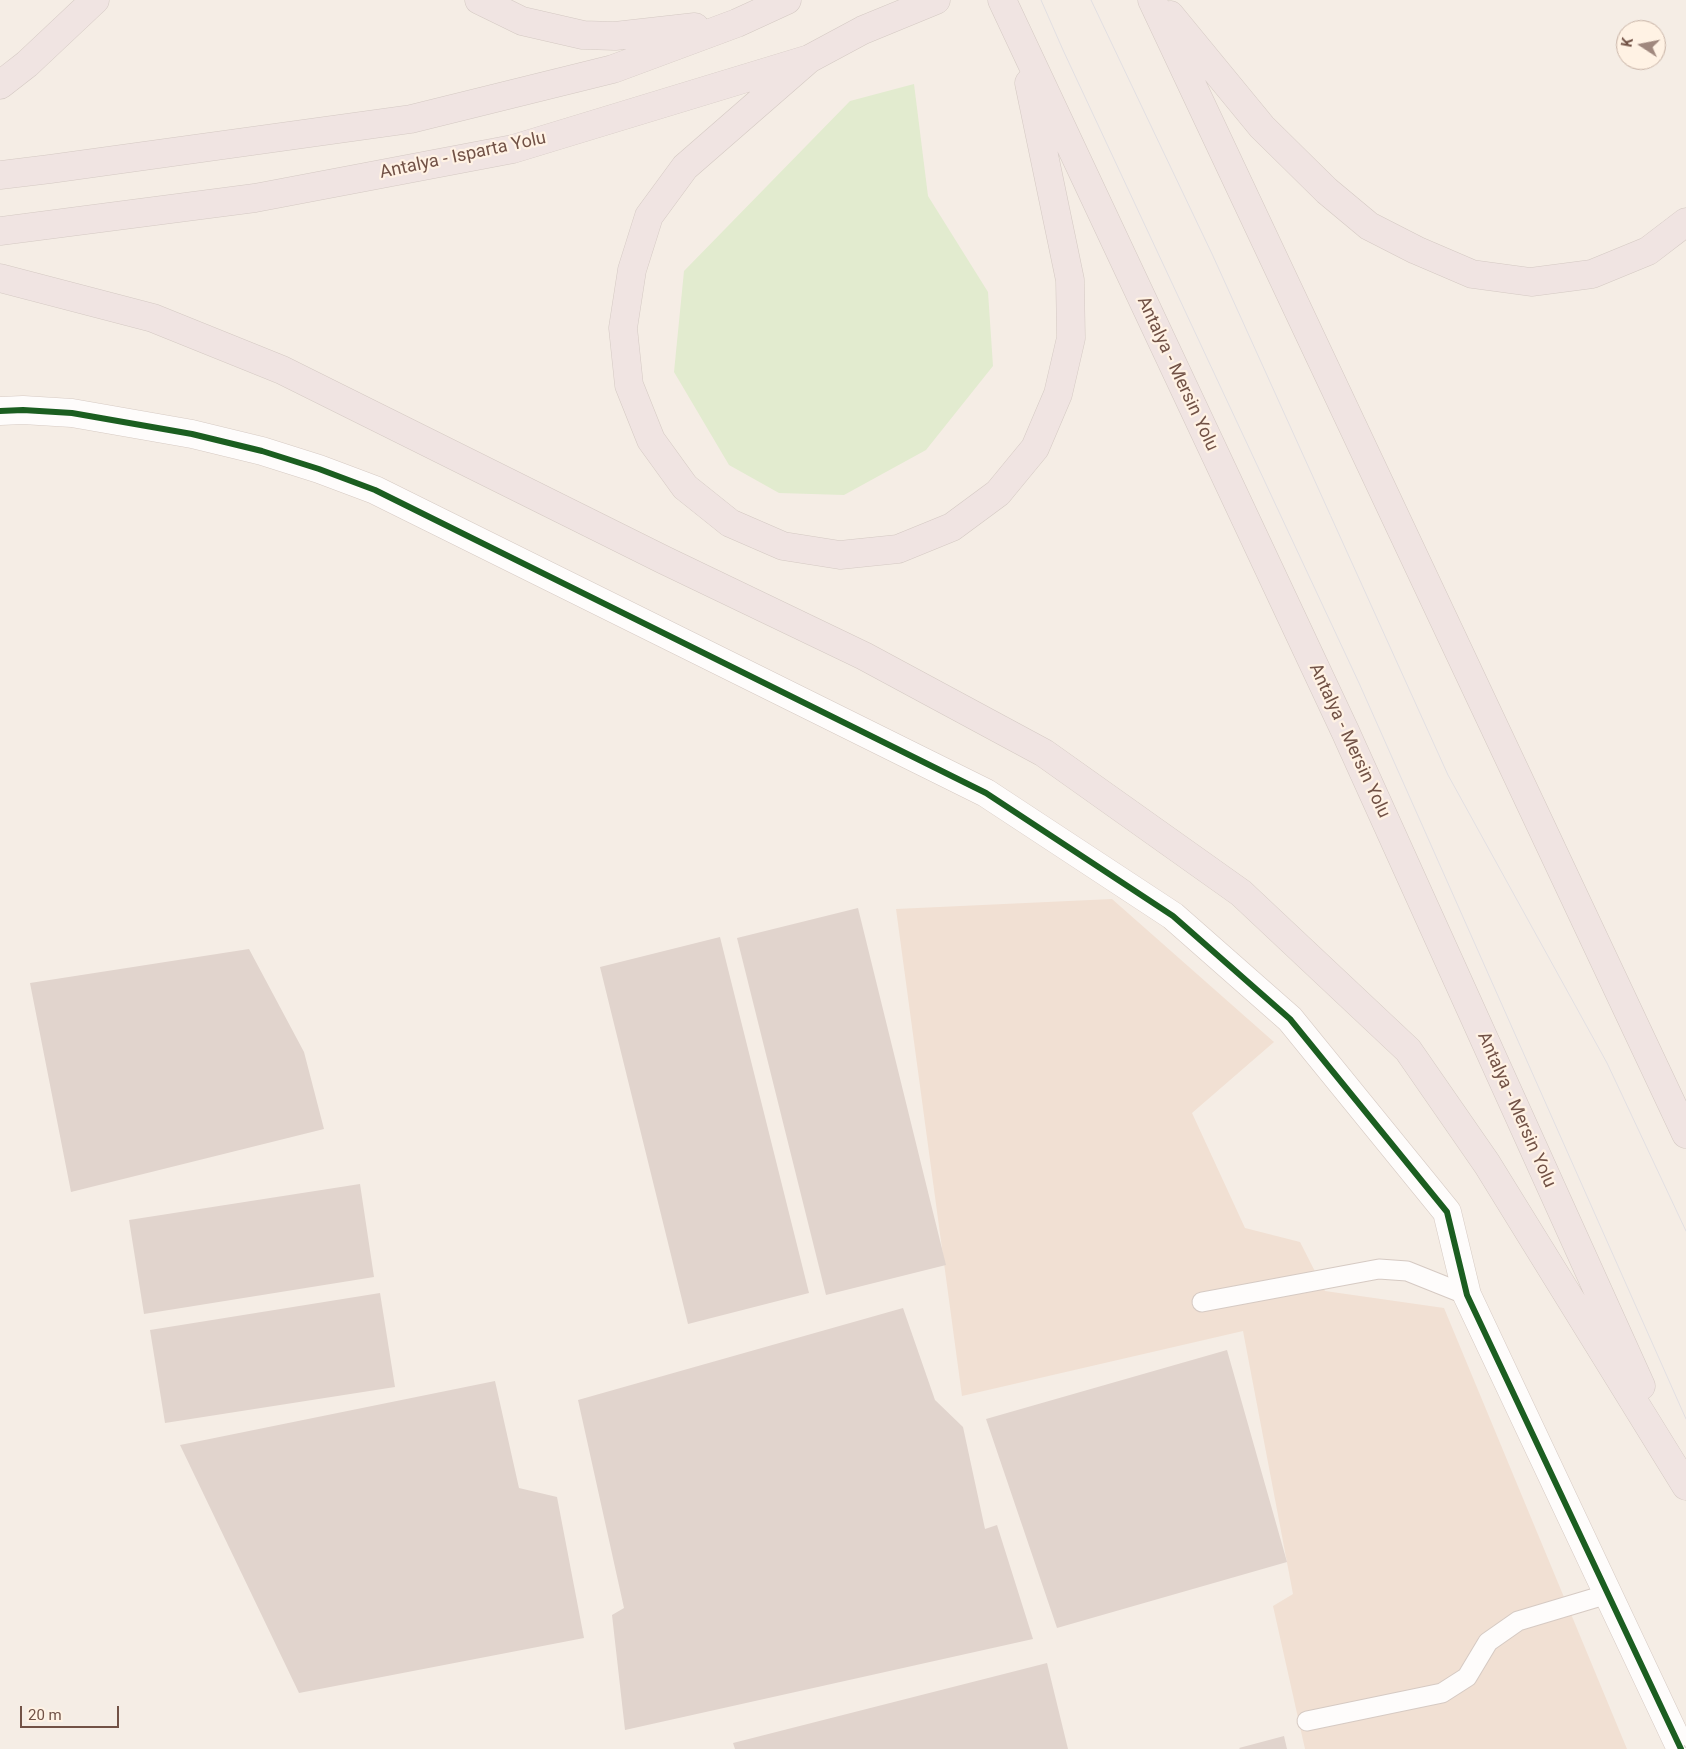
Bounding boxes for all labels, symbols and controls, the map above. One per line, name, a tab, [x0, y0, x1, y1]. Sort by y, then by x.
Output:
north arrow	[1616, 20, 1666, 70]
text: K	[1619, 36, 1636, 48]
street label: Antalya - Isparta Yolu	[378, 128, 548, 184]
street label: Antalya - Mersin Yolu	[1132, 293, 1222, 455]
street label: Antalya - Mersin Yolu	[1304, 660, 1394, 822]
street label: Antalya - Mersin Yolu	[1472, 1029, 1560, 1191]
scale bar	[22, 1696, 121, 1728]
text: 20 m	[28, 1706, 62, 1724]

